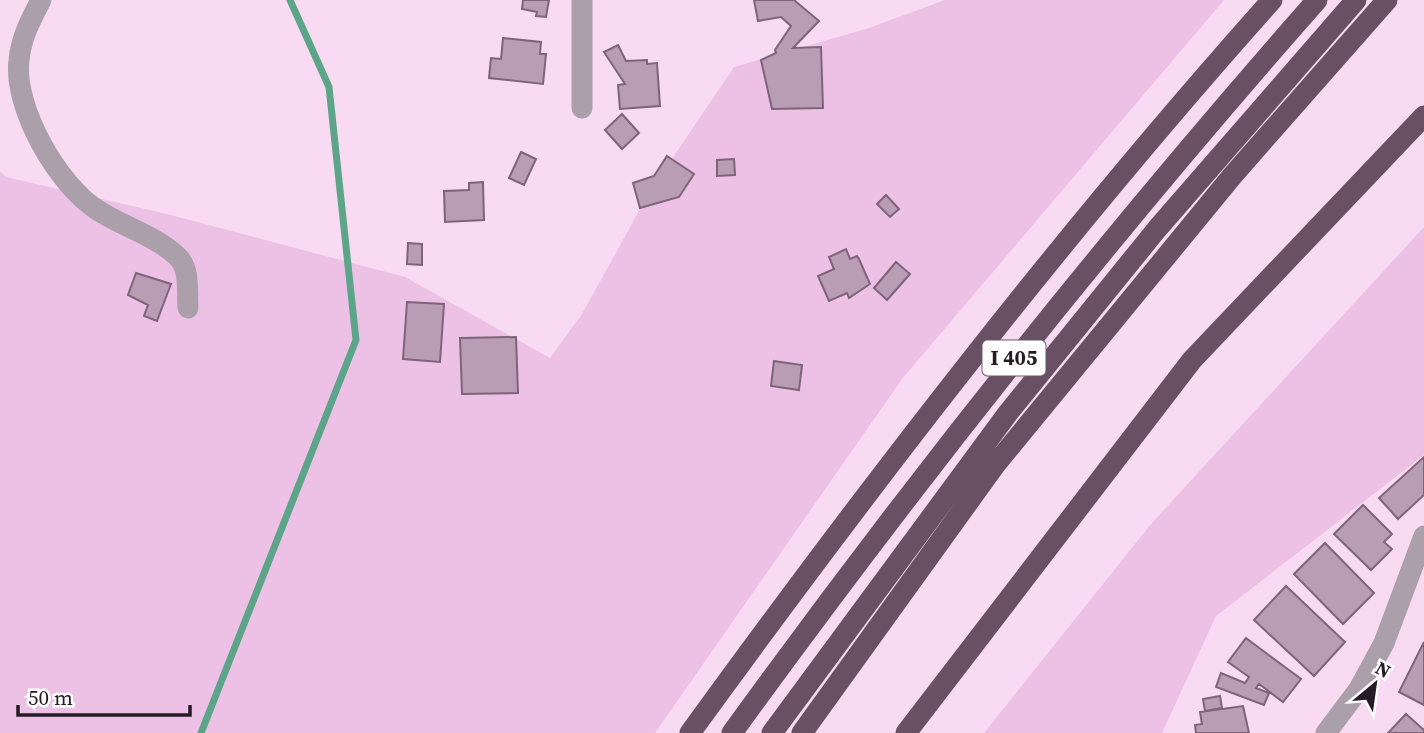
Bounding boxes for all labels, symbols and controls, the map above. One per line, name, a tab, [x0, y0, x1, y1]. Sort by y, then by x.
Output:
road number: I 405	[982, 340, 1046, 376]
north arrow	[1340, 649, 1410, 719]
text: N	[1371, 654, 1396, 684]
scale bar	[18, 674, 189, 718]
text: 50 m	[28, 683, 73, 712]

